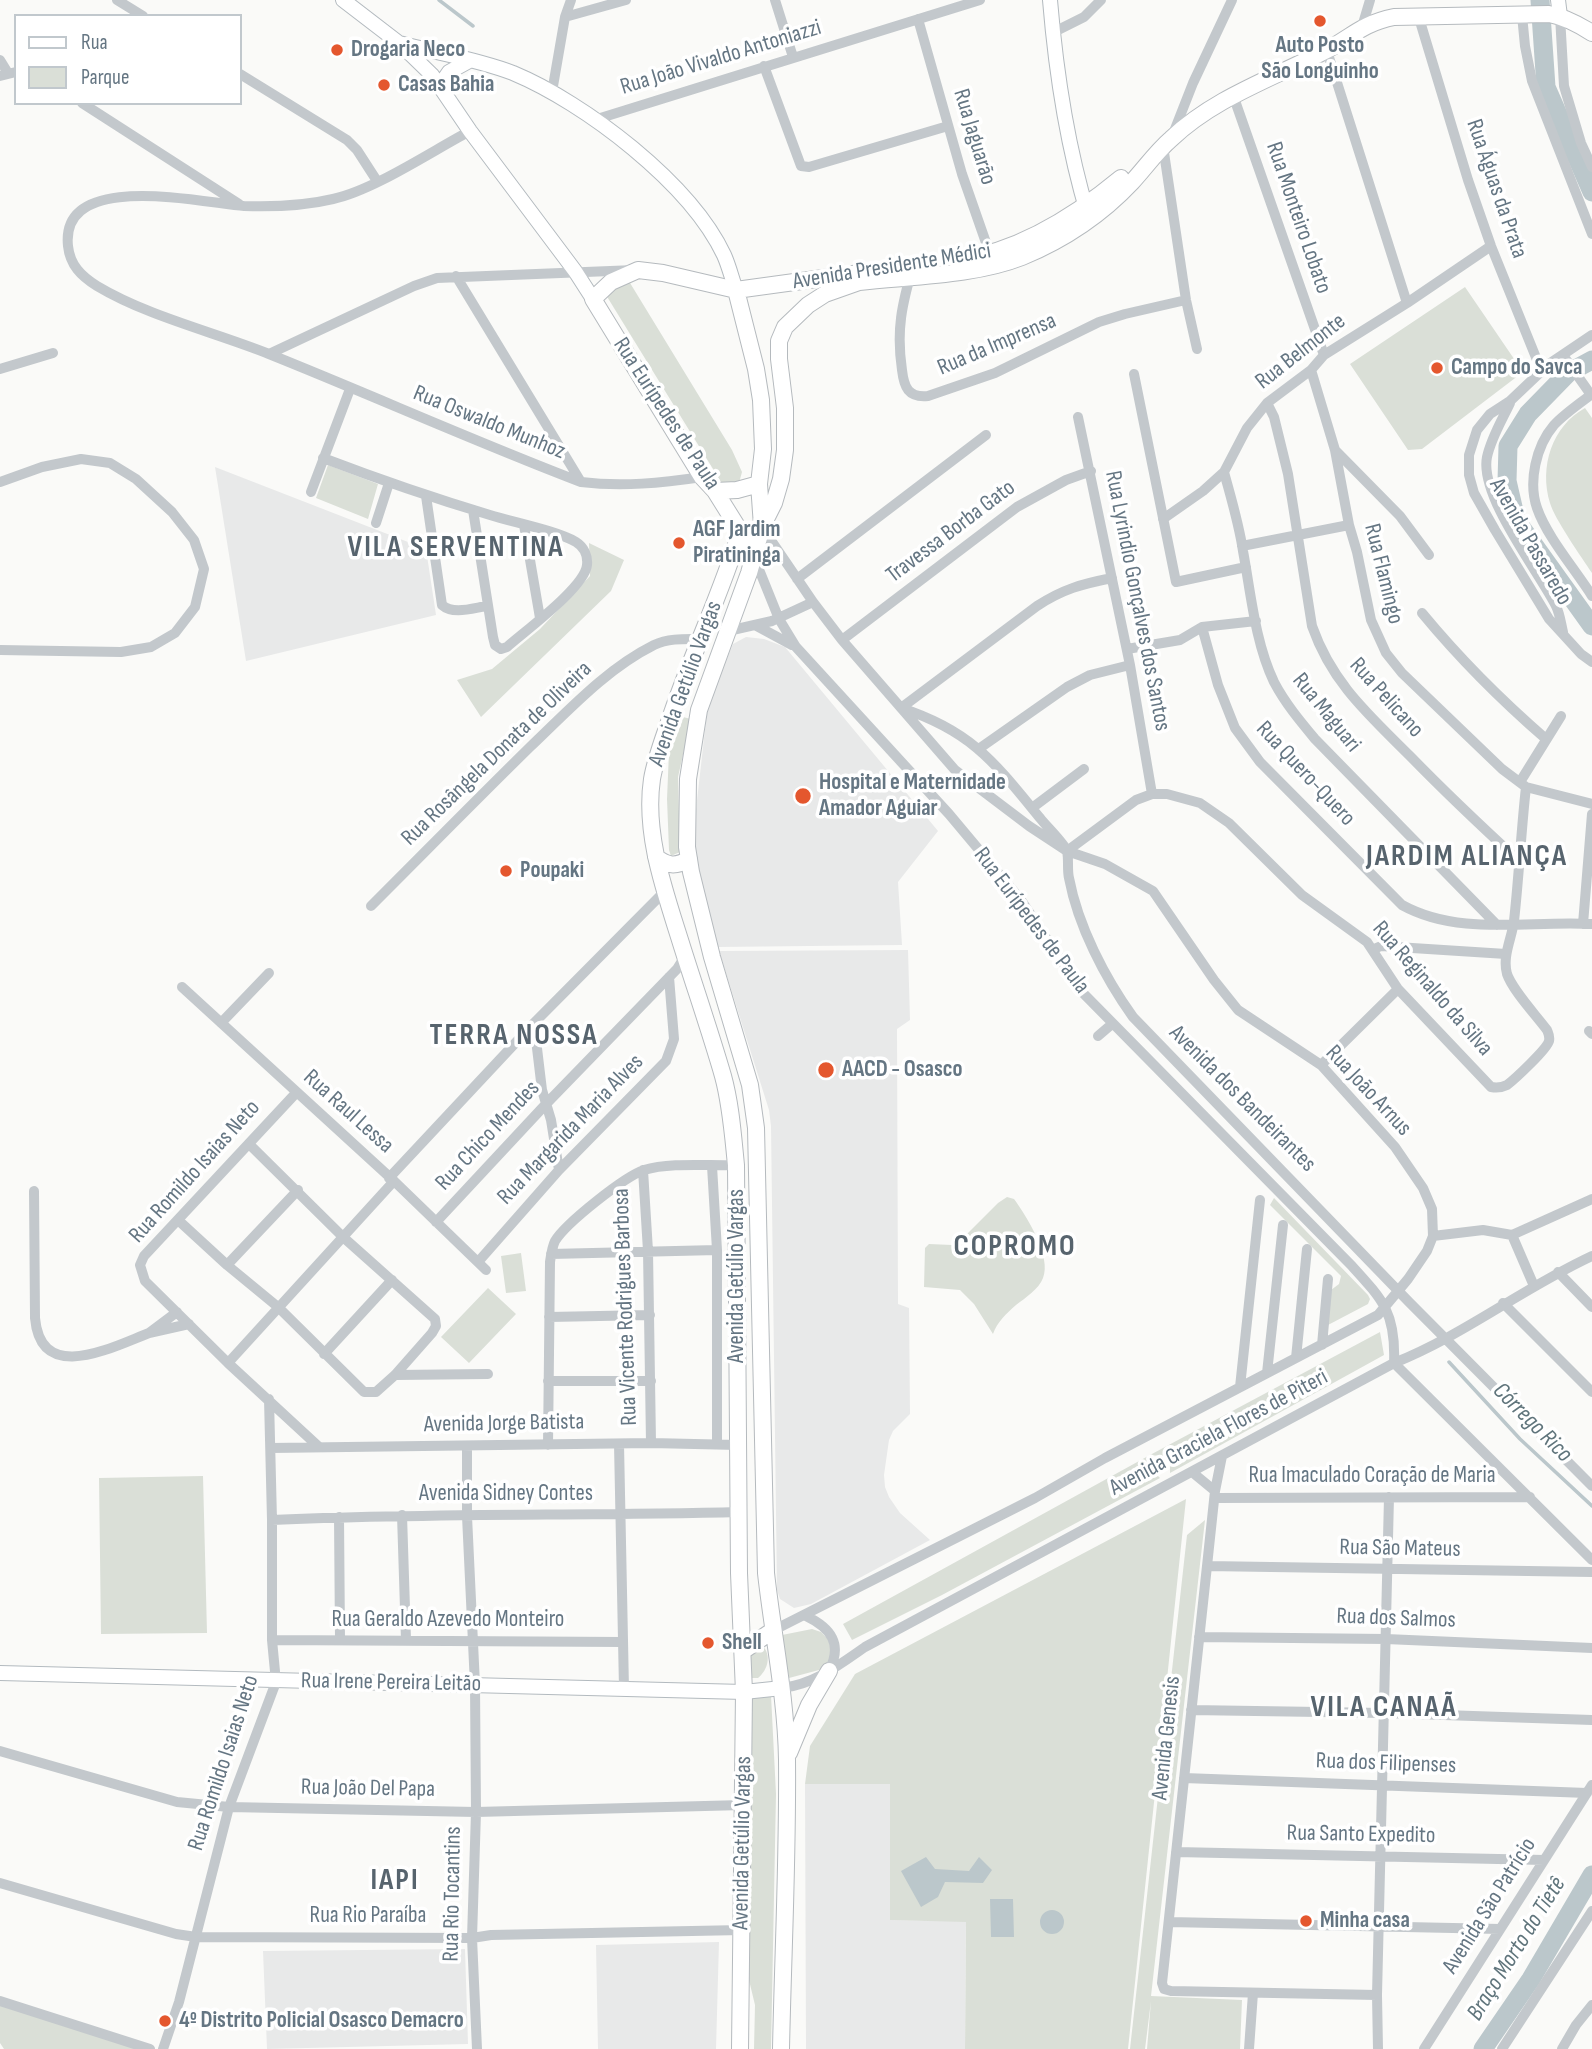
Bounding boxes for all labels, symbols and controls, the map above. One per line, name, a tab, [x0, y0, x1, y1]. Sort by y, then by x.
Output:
marker: Auto Posto São Longuinho	[1312, 13, 1328, 29]
legend	[14, 14, 242, 105]
street label: Rua João Vivaldo Antoniazzi	[617, 14, 825, 102]
text: Rua	[81, 30, 108, 55]
place label: Auto Posto São Longuinho	[1261, 32, 1379, 86]
place label: Drogaria Neco	[351, 36, 465, 64]
marker: Drogaria Neco	[329, 42, 345, 58]
text: Parque	[81, 65, 129, 90]
place label: Casas Bahia	[398, 71, 494, 99]
marker: Casas Bahia	[376, 77, 392, 93]
street label: Rua Jaguarão	[946, 86, 1002, 188]
street label: Rua Águas da Prata	[1459, 116, 1533, 262]
street label: Rua Monteiro Lobato	[1259, 139, 1337, 297]
street label: Avenida Presidente Médici	[791, 238, 993, 296]
street label: Rua da Imprensa	[934, 308, 1060, 382]
street label: Rua Belmonte	[1250, 308, 1352, 396]
street label: Rua Eurípedes de Paula	[607, 333, 725, 495]
place label: Campo do Savca	[1451, 354, 1582, 382]
marker: Campo do Savca	[1429, 360, 1445, 376]
street label: Rua Oswaldo Munhoz	[409, 380, 569, 466]
street label: Rua Lyrindio Gonçalves dos Santos	[1098, 468, 1176, 734]
street label: Avenida Passaredo	[1483, 474, 1577, 610]
street label: Travessa Borba Gato	[881, 475, 1021, 589]
place label: AGF Jardim Piratininga	[693, 516, 781, 570]
street label: Rua Flamingo	[1357, 521, 1409, 627]
district label: VILA SERVENTINA	[349, 530, 563, 566]
marker: AGF Jardim Piratininga	[671, 535, 687, 551]
street label: Avenida Getúlio Vargas	[643, 598, 729, 770]
street label: Rua Pelicano	[1343, 652, 1429, 744]
street label: Rua Rosângela Donata de Oliveira	[396, 656, 598, 852]
street label: Rua Maguari	[1286, 668, 1366, 758]
street label: Rua Quero-Quero	[1249, 716, 1361, 832]
place label: Hospital e Maternidade Amador Aguiar	[819, 769, 1006, 823]
marker: Hospital e Maternidade Amador Aguiar	[793, 786, 813, 806]
district label: JARDIM ALIANÇA	[1368, 839, 1566, 875]
street label: Rua Eurípedes de Paula	[967, 843, 1095, 999]
place label: Poupaki	[520, 857, 584, 885]
marker: Poupaki	[498, 863, 514, 879]
street label: Rua Reginaldo da Silva	[1366, 916, 1498, 1062]
district label: TERRA NOSSA	[431, 1018, 597, 1054]
street label: Avenida dos Bandeirantes	[1163, 1020, 1321, 1178]
street label: Rua João Arnus	[1319, 1040, 1417, 1142]
street label: Rua Margarida Maria Alves	[492, 1049, 650, 1211]
place label: AACD - Osasco	[842, 1056, 962, 1084]
marker: AACD - Osasco	[816, 1060, 836, 1080]
street label: Rua Raul Lessa	[297, 1064, 399, 1160]
street label: Rua Chico Mendes	[430, 1075, 546, 1197]
street label: Rua Romildo Isaias Neto	[124, 1095, 266, 1249]
street label: Rua Vicente Rodrigues Barbosa	[608, 1188, 644, 1426]
street label: Avenida Getúlio Vargas	[723, 1189, 751, 1363]
district label: COPROMO	[954, 1229, 1076, 1265]
street label: Avenida Graciela Flores de Piteri	[1105, 1364, 1333, 1502]
water label: Córrego Rico	[1486, 1377, 1578, 1469]
street label: Avenida Jorge Batista	[424, 1409, 584, 1439]
street label: Rua Imaculado Coração de Maria	[1248, 1462, 1496, 1490]
street label: Avenida Sidney Contes	[419, 1480, 593, 1508]
street label: Rua São Mateus	[1339, 1534, 1461, 1564]
street label: Rua dos Salmos	[1336, 1603, 1456, 1635]
street label: Rua Geraldo Azevedo Monteiro	[332, 1606, 564, 1634]
place label: Shell	[722, 1629, 762, 1657]
marker: Shell	[700, 1635, 716, 1651]
street label: Rua Irene Pereira Leitão	[301, 1668, 481, 1698]
street label: Rua Romildo Isaias Neto	[183, 1672, 265, 1854]
street label: Avenida Genesis	[1147, 1675, 1187, 1801]
district label: VILA CANAÃ	[1312, 1690, 1456, 1726]
street label: Rua dos Filipenses	[1315, 1748, 1457, 1780]
street label: Avenida Getúlio Vargas	[728, 1756, 758, 1930]
street label: Rua João Del Papa	[301, 1774, 435, 1804]
street label: Rua Santo Expedito	[1286, 1820, 1436, 1850]
street label: Rua Rio Tocantins	[438, 1826, 468, 1962]
street label: Avenida São Patrício	[1437, 1833, 1543, 1979]
district label: IAPI	[371, 1863, 419, 1899]
water label: Braço Morto do Tietê	[1461, 1872, 1573, 2026]
street label: Rua Rio Paraíba	[310, 1902, 426, 1930]
place label: Minha casa	[1320, 1907, 1410, 1935]
marker: Minha casa	[1298, 1913, 1314, 1929]
place label: 4º Distrito Policial Osasco Demacro	[179, 2007, 464, 2035]
marker: 4º Distrito Policial Osasco Demacro	[157, 2013, 173, 2029]

